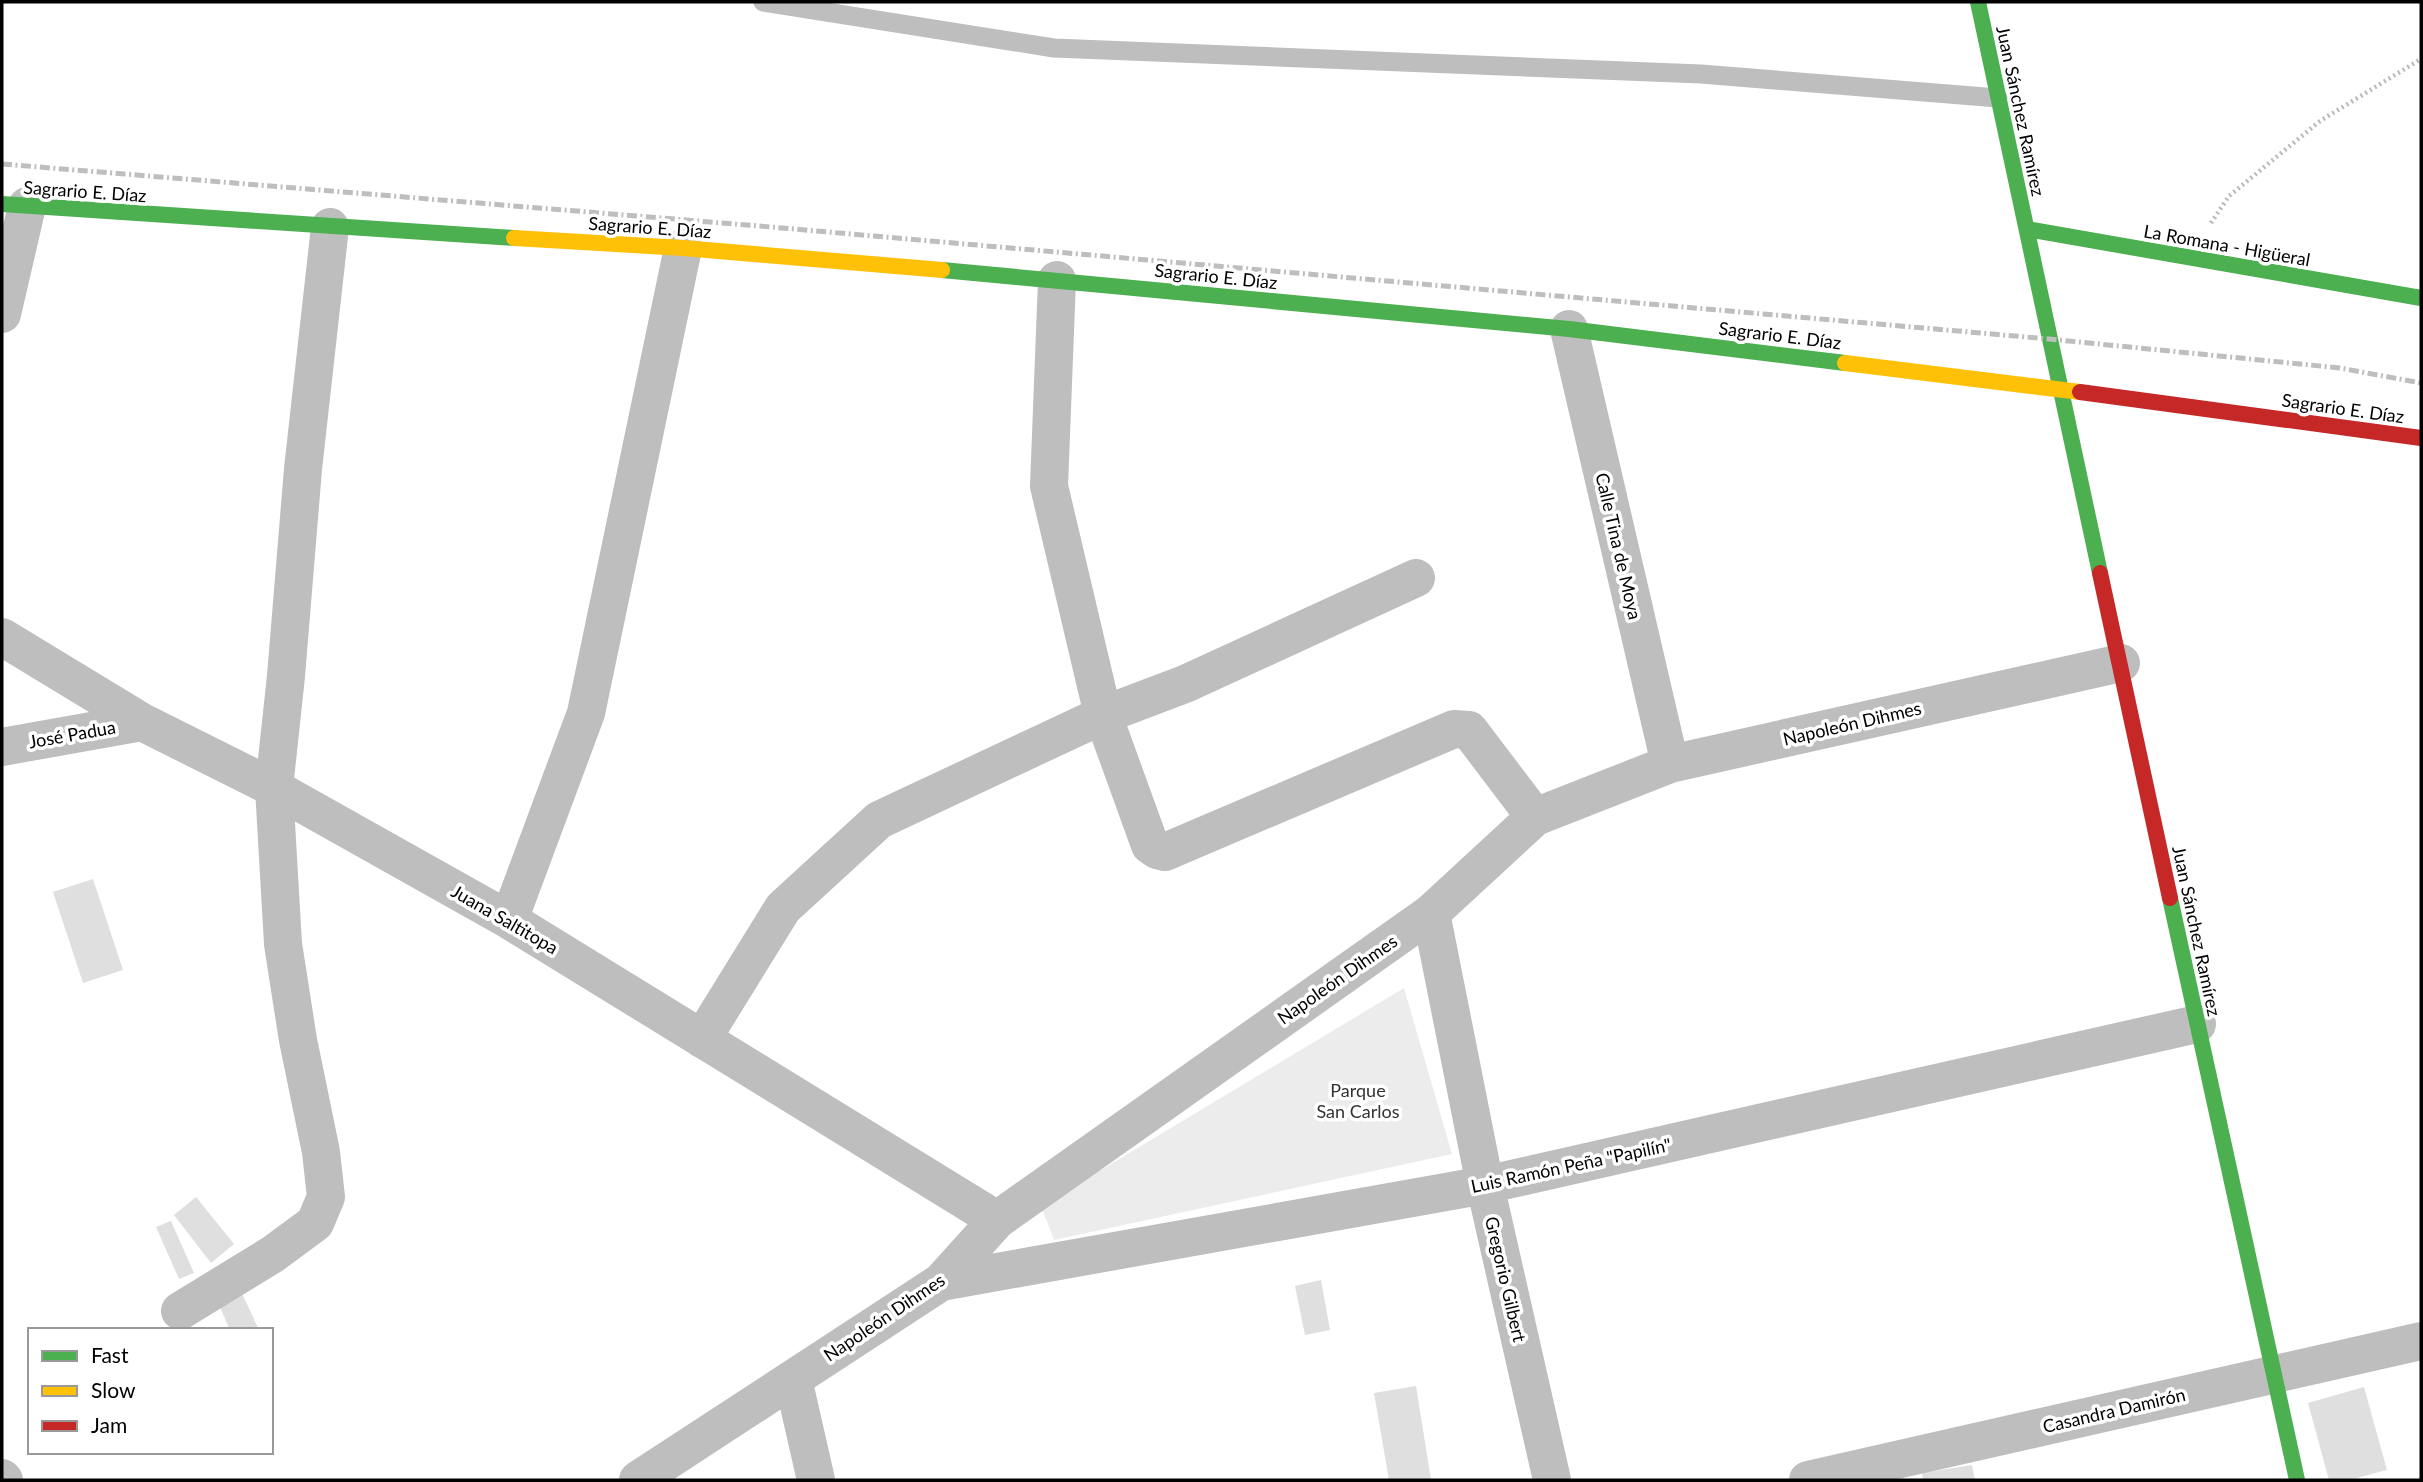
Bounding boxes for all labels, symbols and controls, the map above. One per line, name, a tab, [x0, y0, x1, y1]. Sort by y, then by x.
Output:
street label: Juan Sánchez Ramírez	[1992, 24, 2050, 198]
street label: Sagrario E. Díaz	[23, 176, 147, 206]
street label: Sagrario E. Díaz	[588, 212, 712, 242]
street label: La Romana - Higüeral	[2142, 220, 2312, 270]
street label: Sagrario E. Díaz	[1154, 259, 1278, 293]
street label: Sagrario E. Díaz	[1718, 317, 1842, 353]
street label: Sagrario E. Díaz	[2280, 389, 2406, 427]
street label: Calle Tina de Moya	[1591, 470, 1647, 622]
street label: Napoleón Dihmes	[1781, 696, 1924, 750]
street label: José Padua	[27, 716, 117, 752]
street label: Juan Sánchez Ramírez	[2168, 844, 2226, 1018]
street label: Juana Saltitopa	[448, 880, 562, 958]
street label: Napoleón Dihmes	[1273, 929, 1401, 1029]
park label: Parque San Carlos	[1316, 1079, 1400, 1122]
street label: Luis Ramón Peña "Papilín"	[1469, 1133, 1673, 1197]
street label: Gregorio Gilbert	[1481, 1214, 1531, 1344]
street label: Napoleón Dihmes	[819, 1268, 949, 1366]
legend	[28, 1328, 273, 1454]
text: Fast	[91, 1342, 129, 1367]
text: Slow	[91, 1377, 136, 1402]
street label: Casandra Damirón	[2041, 1383, 2187, 1437]
text: Jam	[91, 1412, 127, 1437]

